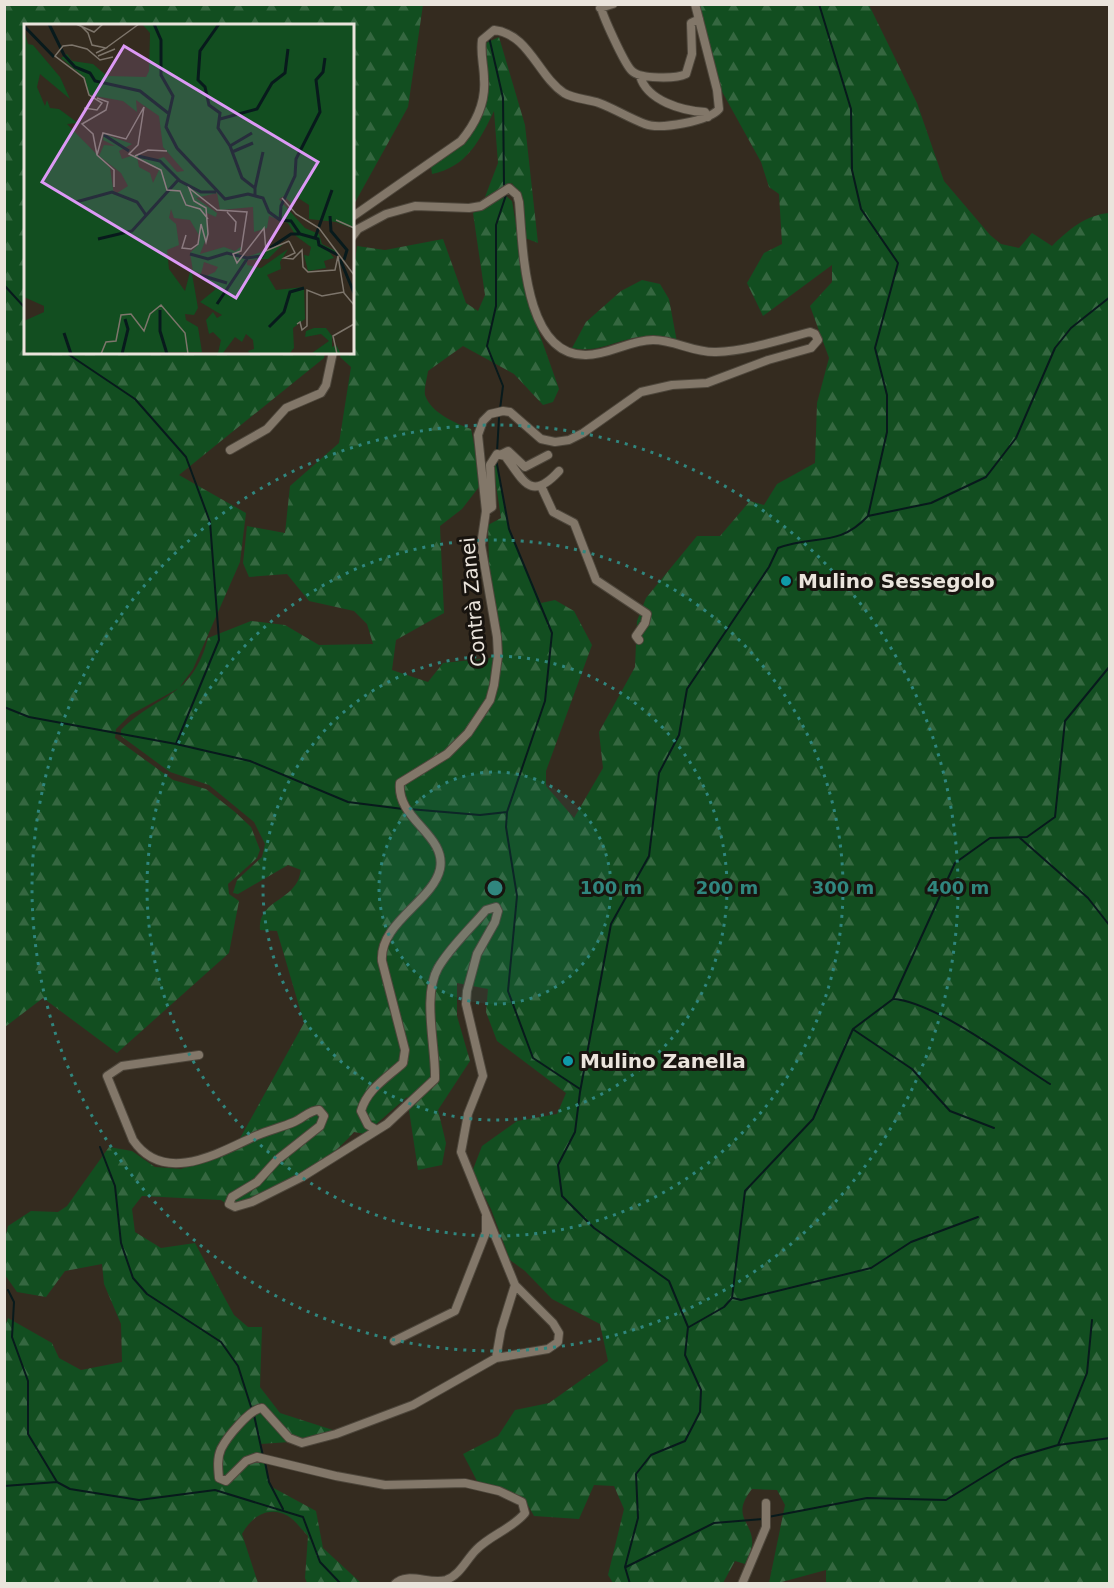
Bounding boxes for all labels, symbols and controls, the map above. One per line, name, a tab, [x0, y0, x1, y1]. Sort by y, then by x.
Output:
inset map	[24, 24, 354, 354]
street label: Contrà Zanei	[455, 536, 491, 668]
place label: Mulino Sessegolo	[798, 569, 995, 593]
marker: Mulino Sessegolo	[779, 574, 793, 588]
text: 100 m	[580, 877, 642, 898]
text: 200 m	[696, 877, 758, 898]
text: 300 m	[812, 877, 874, 898]
text: 400 m	[927, 877, 989, 898]
centre of rings	[485, 878, 505, 898]
place label: Mulino Zanella	[580, 1049, 746, 1073]
marker: Mulino Zanella	[561, 1054, 575, 1068]

